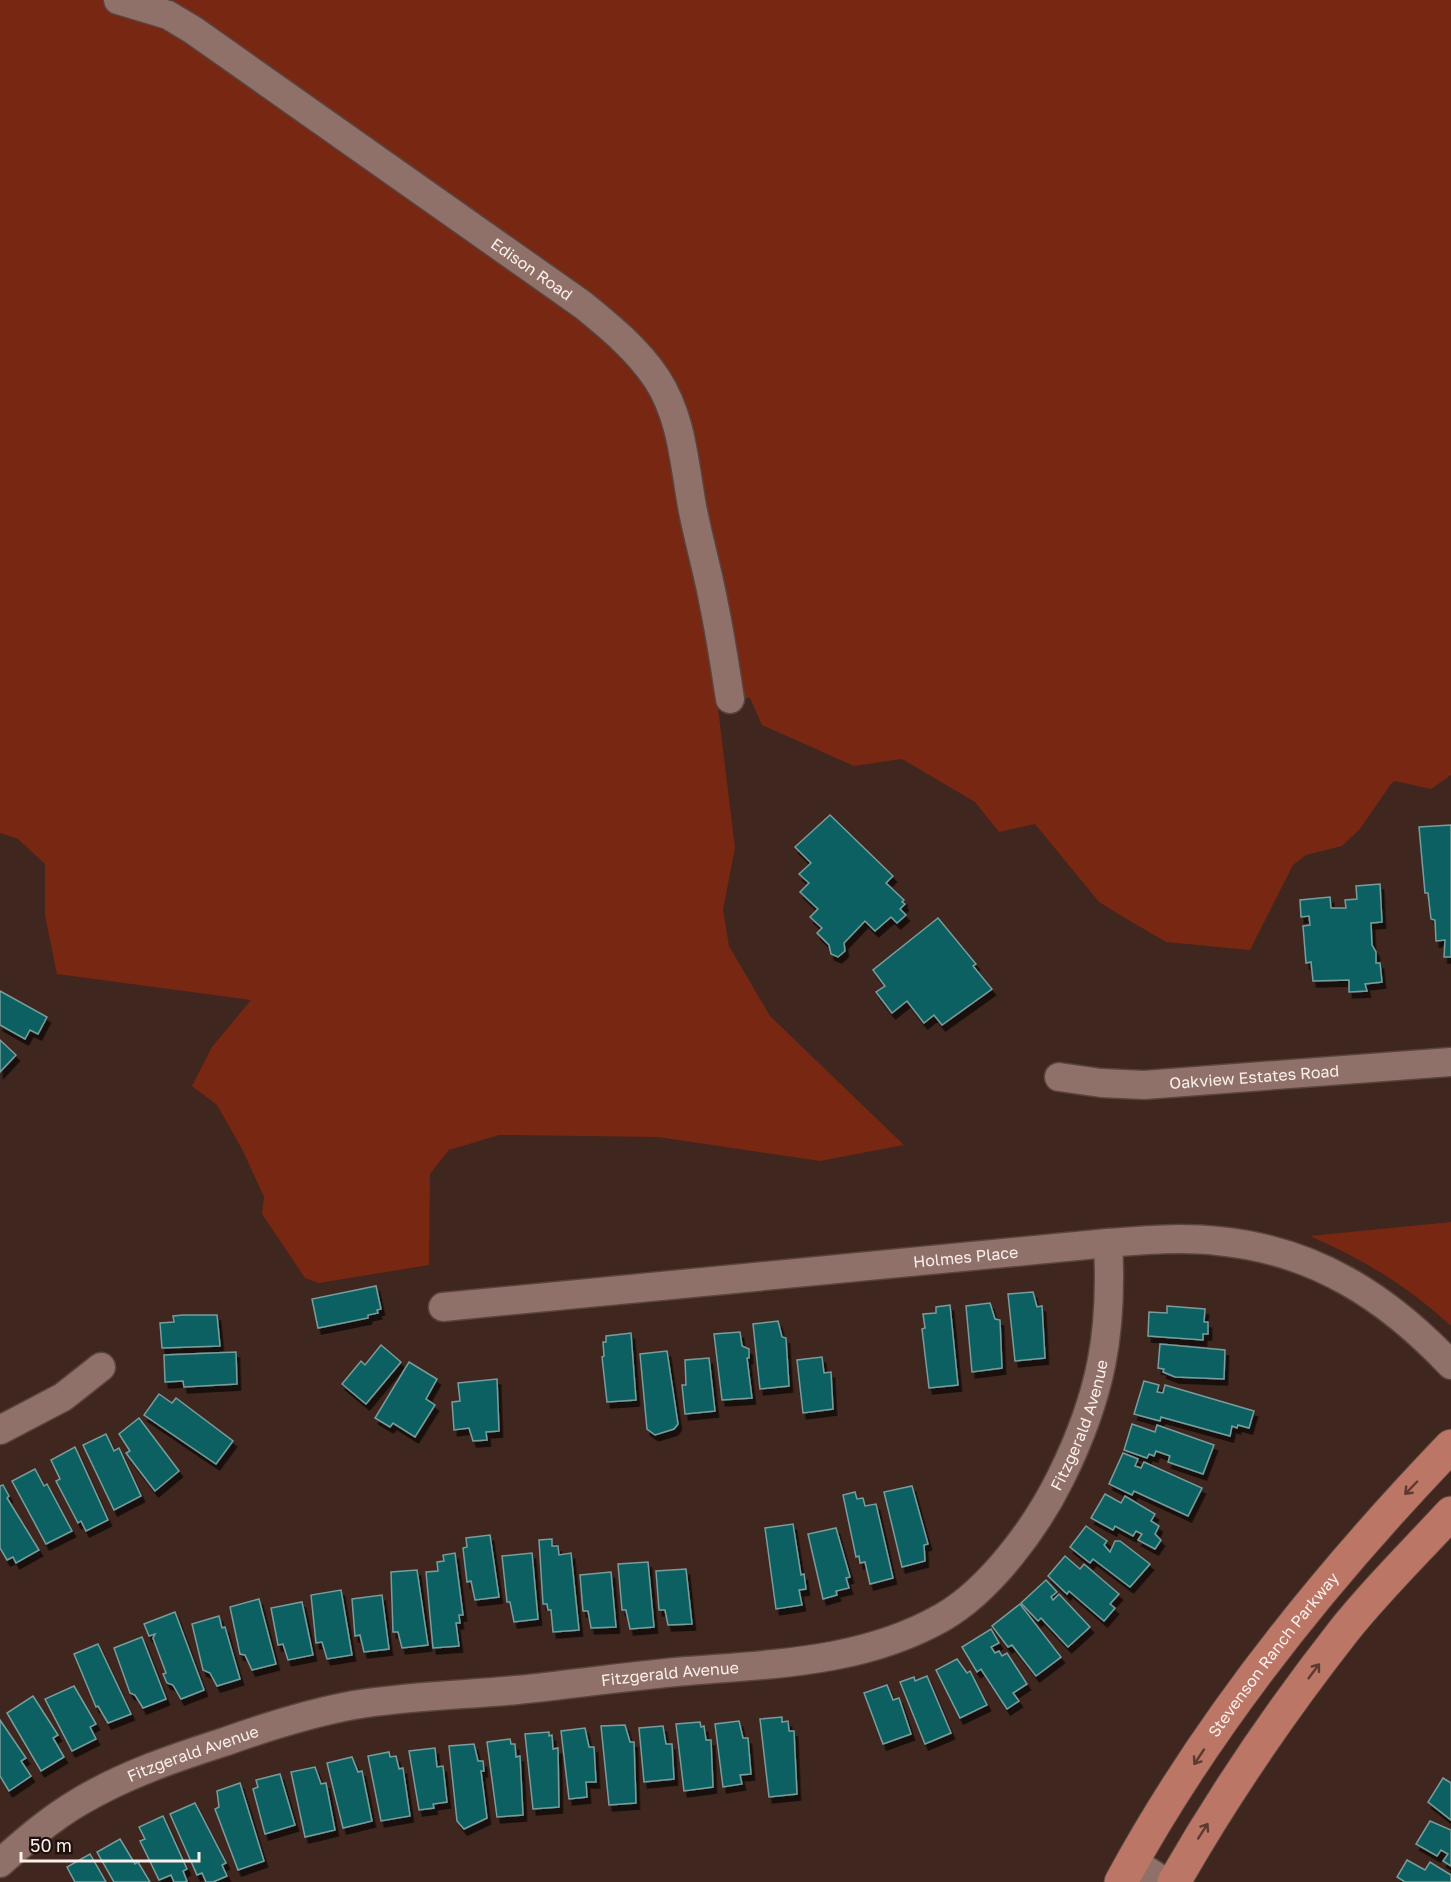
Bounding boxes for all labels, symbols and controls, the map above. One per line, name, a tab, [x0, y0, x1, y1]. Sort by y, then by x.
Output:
street label: Edison Road	[487, 233, 576, 304]
street label: Oakview Estates Road	[1168, 1060, 1340, 1093]
street label: Holmes Place	[912, 1242, 1019, 1272]
street label: Fitzgerald Avenue	[1046, 1358, 1112, 1494]
one-way arrow	[1403, 1481, 1418, 1496]
street label: Stevenson Ranch Parkway	[1204, 1568, 1343, 1741]
street label: Fitzgerald Avenue	[600, 1657, 739, 1690]
one-way arrow	[1308, 1664, 1321, 1680]
street label: Fitzgerald Avenue	[124, 1721, 261, 1786]
one-way arrow	[1193, 1748, 1205, 1765]
one-way arrow	[1197, 1823, 1210, 1840]
scale bar	[21, 1825, 200, 1863]
text: 50 m	[30, 1834, 72, 1856]

